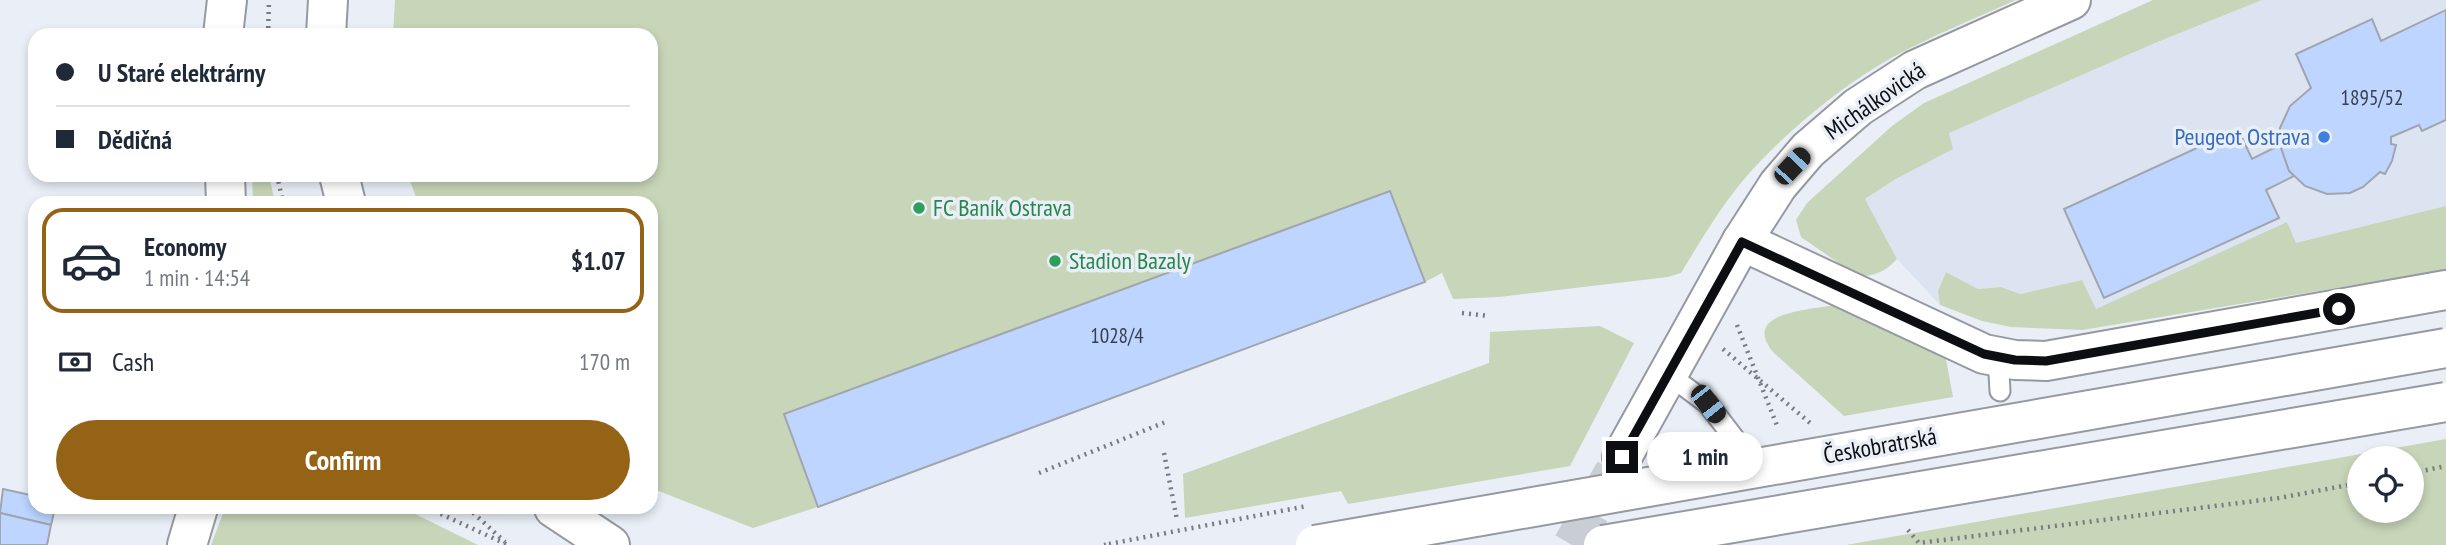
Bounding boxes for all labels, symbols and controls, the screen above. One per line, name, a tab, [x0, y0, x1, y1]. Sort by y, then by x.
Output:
street label: Michálkovická	[1818, 55, 1931, 147]
text: U Staré elektrárny	[98, 56, 265, 89]
house number: 1895/52	[2341, 84, 2403, 111]
place label: Peugeot Ostrava	[2174, 121, 2310, 152]
text: Dědičná	[98, 123, 172, 156]
marker: Peugeot Ostrava	[2316, 129, 2332, 145]
car	[1770, 143, 1815, 189]
place label: FC Baník Ostrava	[933, 192, 1072, 223]
marker: FC Baník Ostrava	[911, 200, 927, 216]
icon: car	[60, 229, 123, 292]
text: Economy	[144, 230, 226, 263]
text: $1.07	[571, 244, 626, 277]
place label: Stadion Bazaly	[1069, 245, 1191, 276]
marker: Stadion Bazaly	[1047, 253, 1063, 269]
text: 1 min · 14:54	[144, 263, 250, 292]
route start	[2323, 293, 2355, 325]
house number: 1028/4	[1090, 322, 1144, 349]
icon: cash	[56, 343, 94, 381]
text: Cash	[112, 345, 154, 378]
text: 170 m	[579, 347, 630, 376]
car	[1687, 381, 1730, 427]
button: Confirm	[56, 420, 630, 500]
street label: Českobratrská	[1821, 420, 1939, 471]
callout: 1 min	[1646, 433, 1762, 482]
route end	[1606, 441, 1638, 473]
text: 1 min	[1682, 442, 1728, 471]
map controls	[2347, 446, 2424, 523]
button: locate	[2347, 446, 2424, 523]

